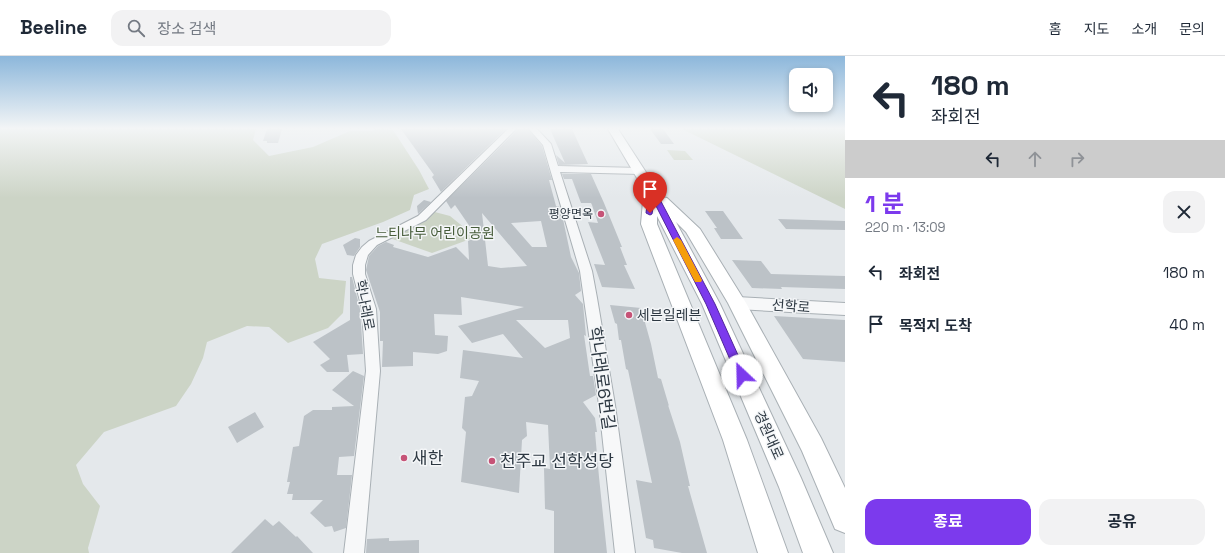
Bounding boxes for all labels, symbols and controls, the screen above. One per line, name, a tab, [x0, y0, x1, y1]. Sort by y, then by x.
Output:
search box	[111, 10, 391, 46]
text: Beeline	[20, 15, 87, 40]
icon: search	[125, 17, 147, 39]
text: 장소 검색	[157, 19, 216, 38]
text: 홈	[1049, 20, 1062, 38]
text: 지도	[1084, 20, 1109, 38]
text: 소개	[1131, 20, 1157, 38]
text: 문의	[1179, 20, 1205, 38]
text: 180 m	[931, 67, 1010, 103]
map controls	[789, 68, 833, 112]
button: sound	[789, 68, 833, 112]
icon: left	[865, 72, 917, 124]
text: 좌회전	[931, 105, 981, 128]
icon: left	[982, 148, 1004, 170]
icon: ahead	[1024, 148, 1046, 170]
icon: right	[1066, 148, 1088, 170]
pin	[633, 172, 667, 213]
icon: arrive	[639, 178, 661, 200]
text: 1 분	[865, 188, 904, 219]
button: close	[1163, 191, 1205, 233]
place label: 평양면옥	[549, 206, 593, 222]
marker: 평양면옥	[596, 209, 606, 219]
text: 220 m · 13:09	[865, 219, 946, 236]
park label: 느티나무 어린이공원	[375, 224, 495, 242]
icon: left	[865, 261, 887, 283]
text: 180 m	[1163, 263, 1205, 282]
text: 좌회전	[899, 264, 940, 283]
street label: 학나래로	[351, 278, 379, 332]
street label: 선학로	[771, 296, 811, 316]
place label: 세븐일레븐	[637, 306, 702, 324]
marker: 세븐일레븐	[624, 310, 634, 320]
icon: arrive	[865, 313, 887, 335]
text: 40 m	[1169, 315, 1205, 334]
text: 목적지 도착	[899, 316, 972, 335]
street label: 학나래로6번길	[584, 325, 620, 431]
position arrow	[721, 354, 763, 396]
street label: 경원대로	[750, 408, 788, 462]
place label: 새한	[412, 447, 444, 469]
place label: 천주교 선학성당	[500, 450, 614, 472]
marker: 새한	[399, 453, 409, 463]
marker: 천주교 선학성당	[487, 456, 497, 466]
button: 종료	[865, 499, 1031, 545]
button: 공유	[1039, 499, 1205, 545]

